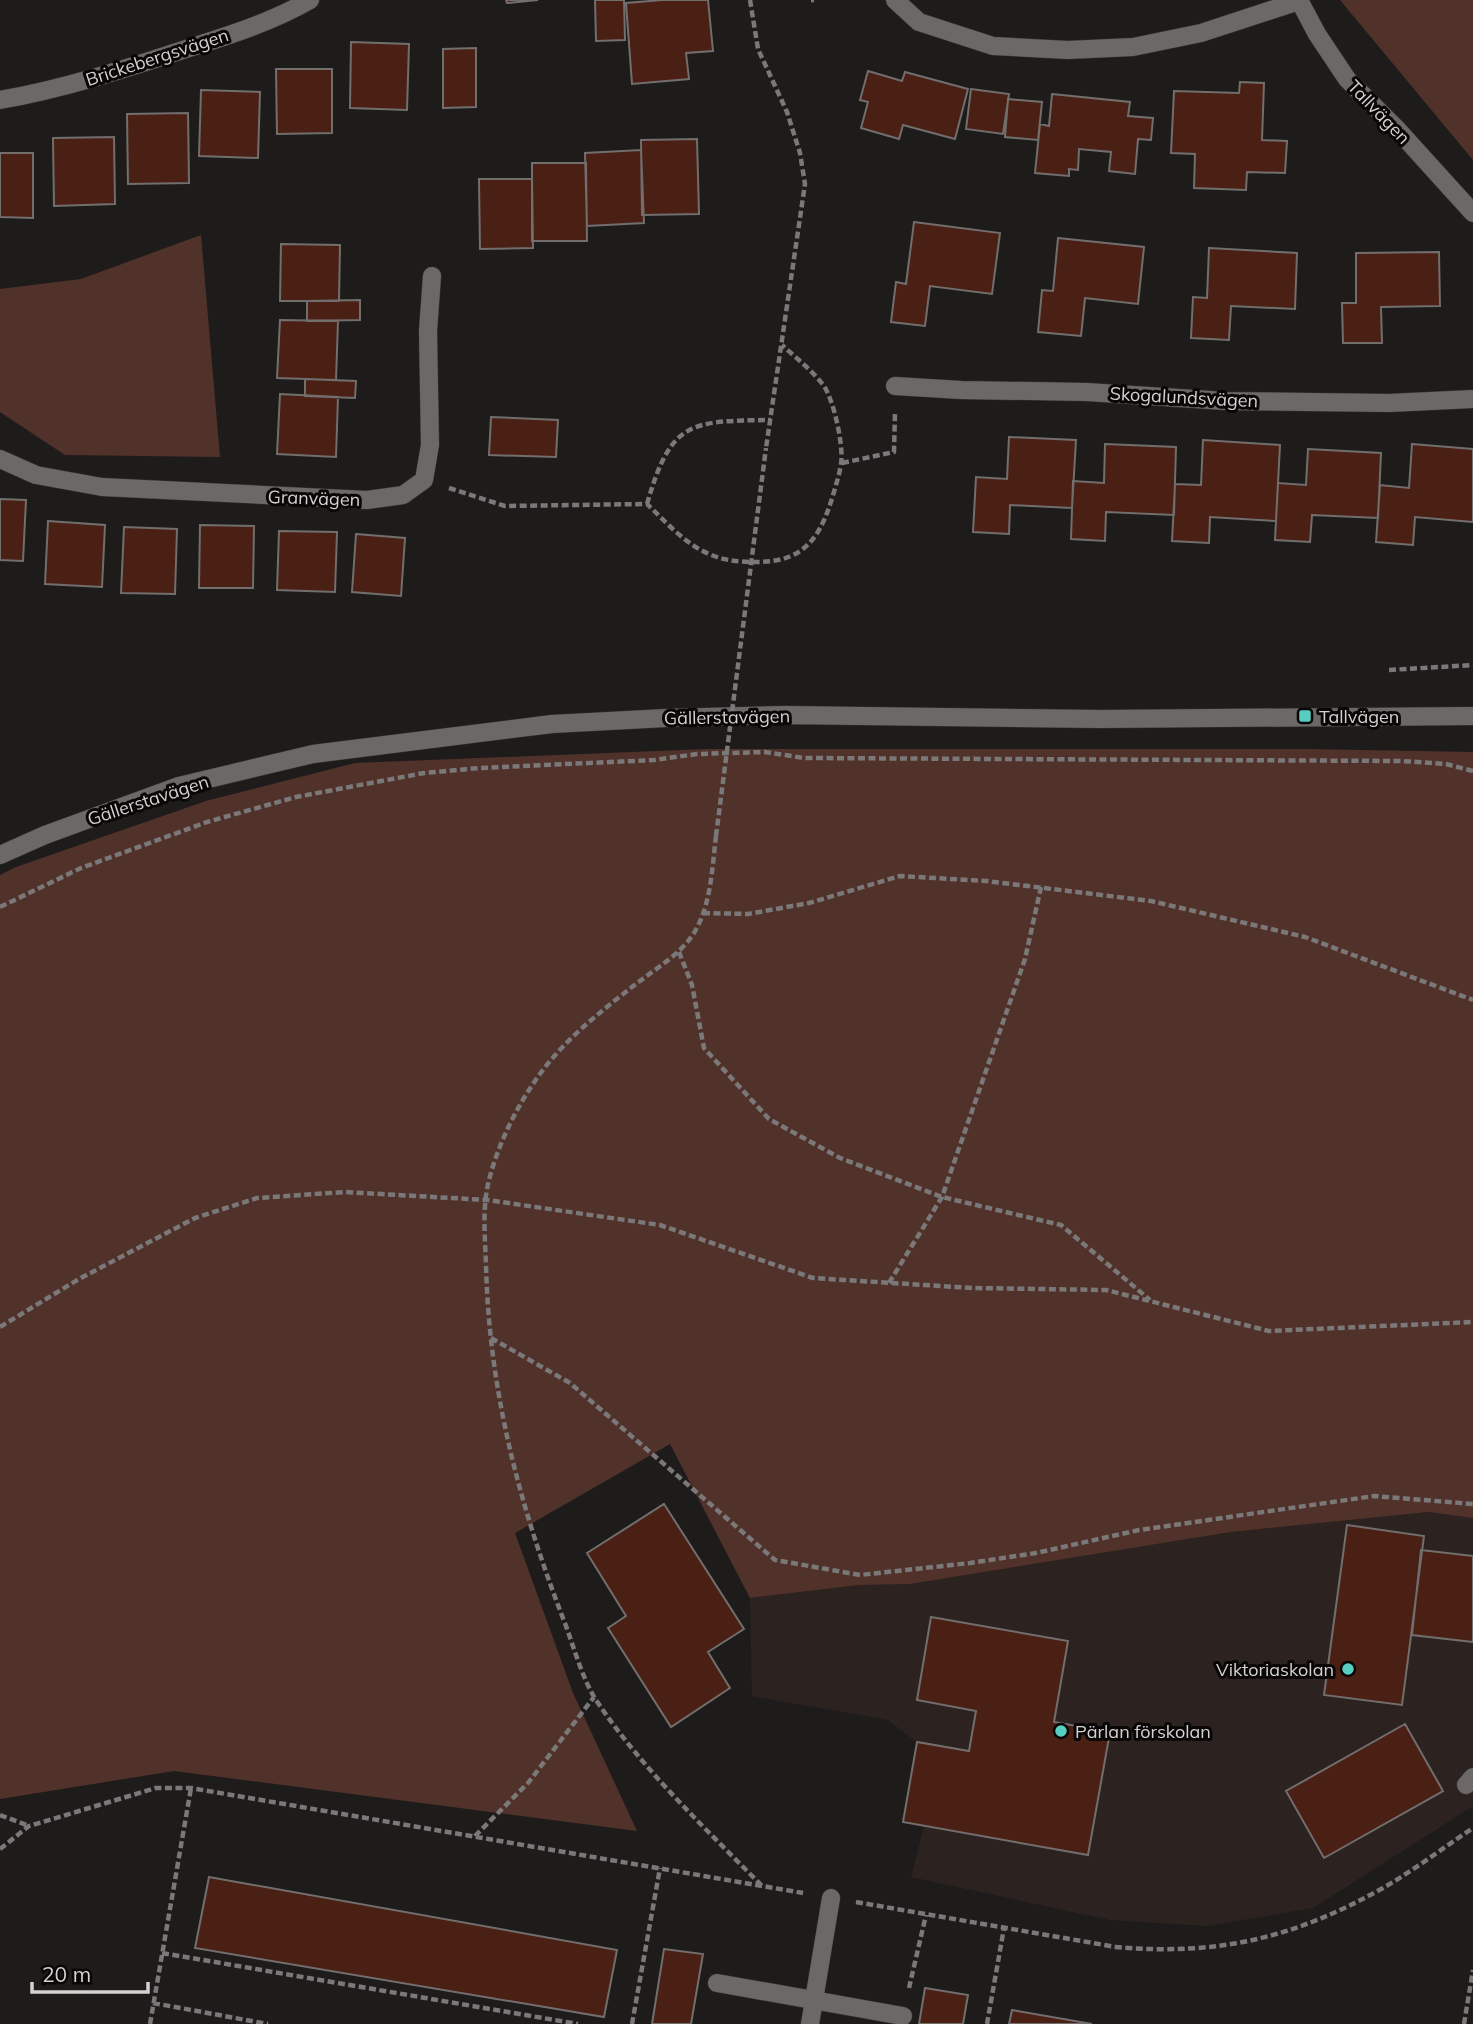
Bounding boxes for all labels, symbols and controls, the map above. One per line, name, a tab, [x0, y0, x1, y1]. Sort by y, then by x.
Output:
street label: Brickebergsvägen	[83, 23, 231, 91]
street label: Tallvägen	[1343, 75, 1415, 149]
street label: Skogalundsvägen	[1109, 382, 1259, 412]
street label: Granvägen	[267, 485, 361, 511]
street label: Gällerstavägen	[664, 704, 790, 730]
place label: Tallvägen	[1319, 705, 1399, 728]
marker: Tallvägen	[1297, 708, 1313, 724]
street label: Gällerstavägen	[84, 770, 212, 830]
place label: Viktoriaskolan	[1216, 1658, 1334, 1681]
marker: Viktoriaskolan	[1340, 1661, 1356, 1677]
place label: Pärlan förskolan	[1075, 1720, 1211, 1743]
marker: Pärlan förskolan	[1053, 1723, 1069, 1739]
scale bar	[32, 1951, 147, 1995]
text: 20 m	[42, 1961, 91, 1987]

